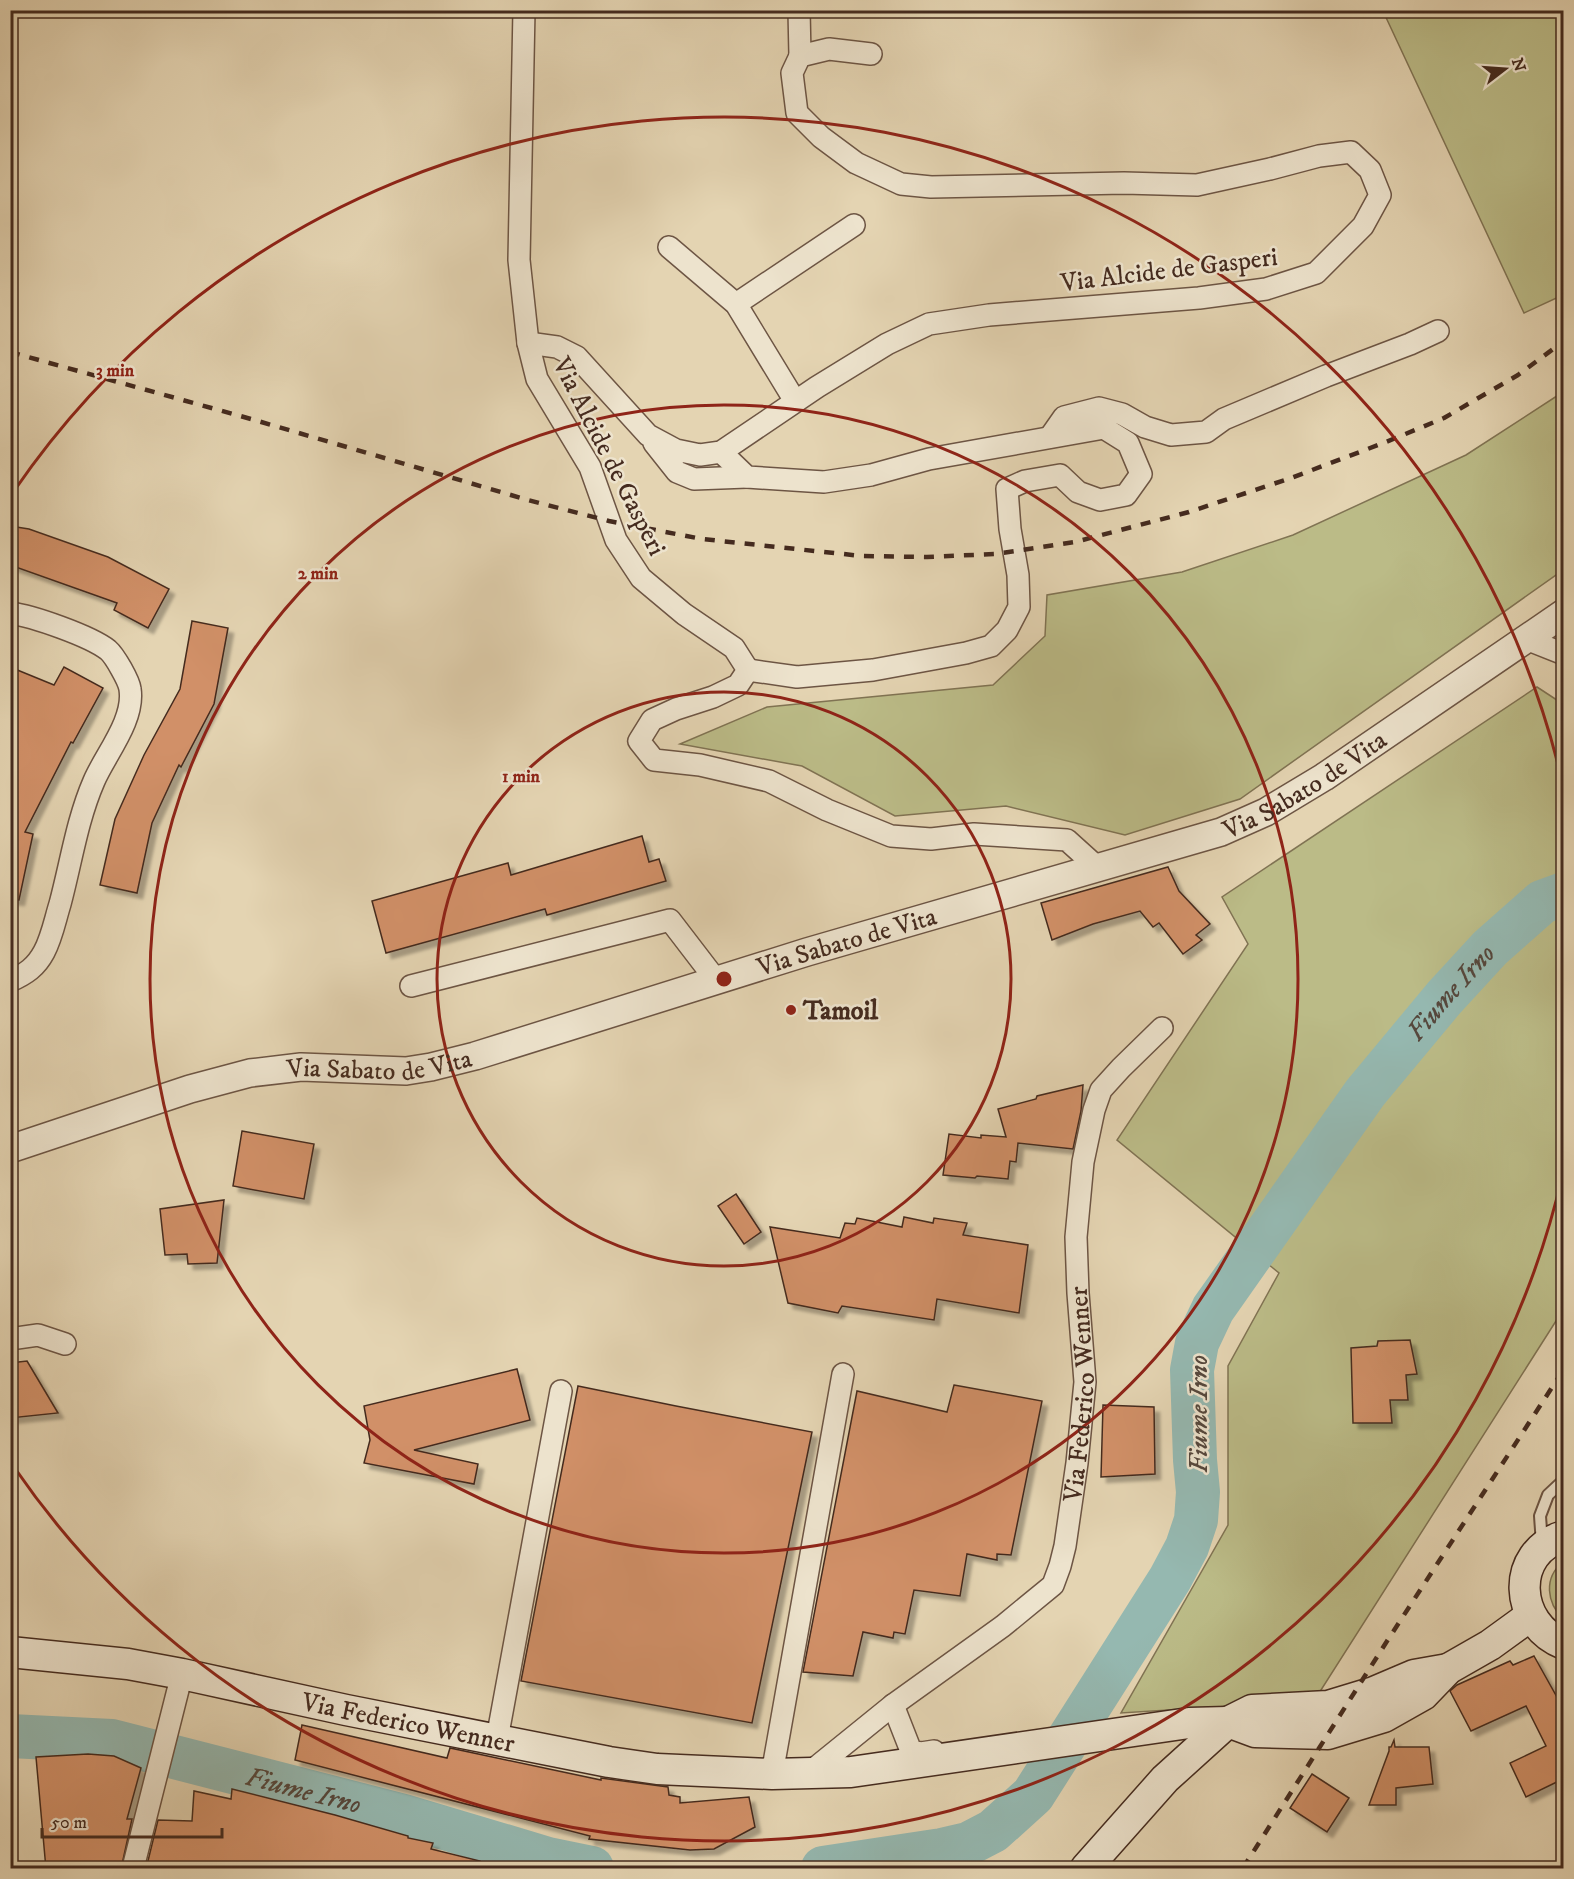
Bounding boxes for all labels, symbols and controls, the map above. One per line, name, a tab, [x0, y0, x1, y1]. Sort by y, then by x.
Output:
north arrow	[1475, 39, 1535, 99]
text: N	[1507, 56, 1530, 74]
street label: Via Alcide de Gasperi	[1058, 241, 1280, 300]
street label: Via Alcide de Gasperi	[544, 351, 673, 562]
text: 3 min	[96, 360, 135, 382]
text: 2 min	[298, 563, 339, 585]
street label: Via Sabato de Vita	[1217, 724, 1394, 848]
text: 1 min	[502, 766, 541, 788]
street label: Via Sabato de Vita	[752, 900, 941, 985]
water label: Fiume Irno	[1399, 937, 1503, 1048]
centre of rings	[714, 969, 734, 989]
place label: Tamoil	[802, 995, 879, 1028]
marker: Tamoil	[784, 1003, 798, 1017]
street label: Via Sabato de Vita	[284, 1042, 475, 1090]
street label: Via Federico Wenner	[1056, 1286, 1103, 1505]
water label: Fiume Irno	[1182, 1355, 1216, 1473]
street label: Via Federico Wenner	[298, 1686, 518, 1761]
water label: Fiume Irno	[242, 1760, 365, 1822]
scale bar	[42, 1801, 222, 1839]
text: 50 m	[51, 1812, 87, 1834]

